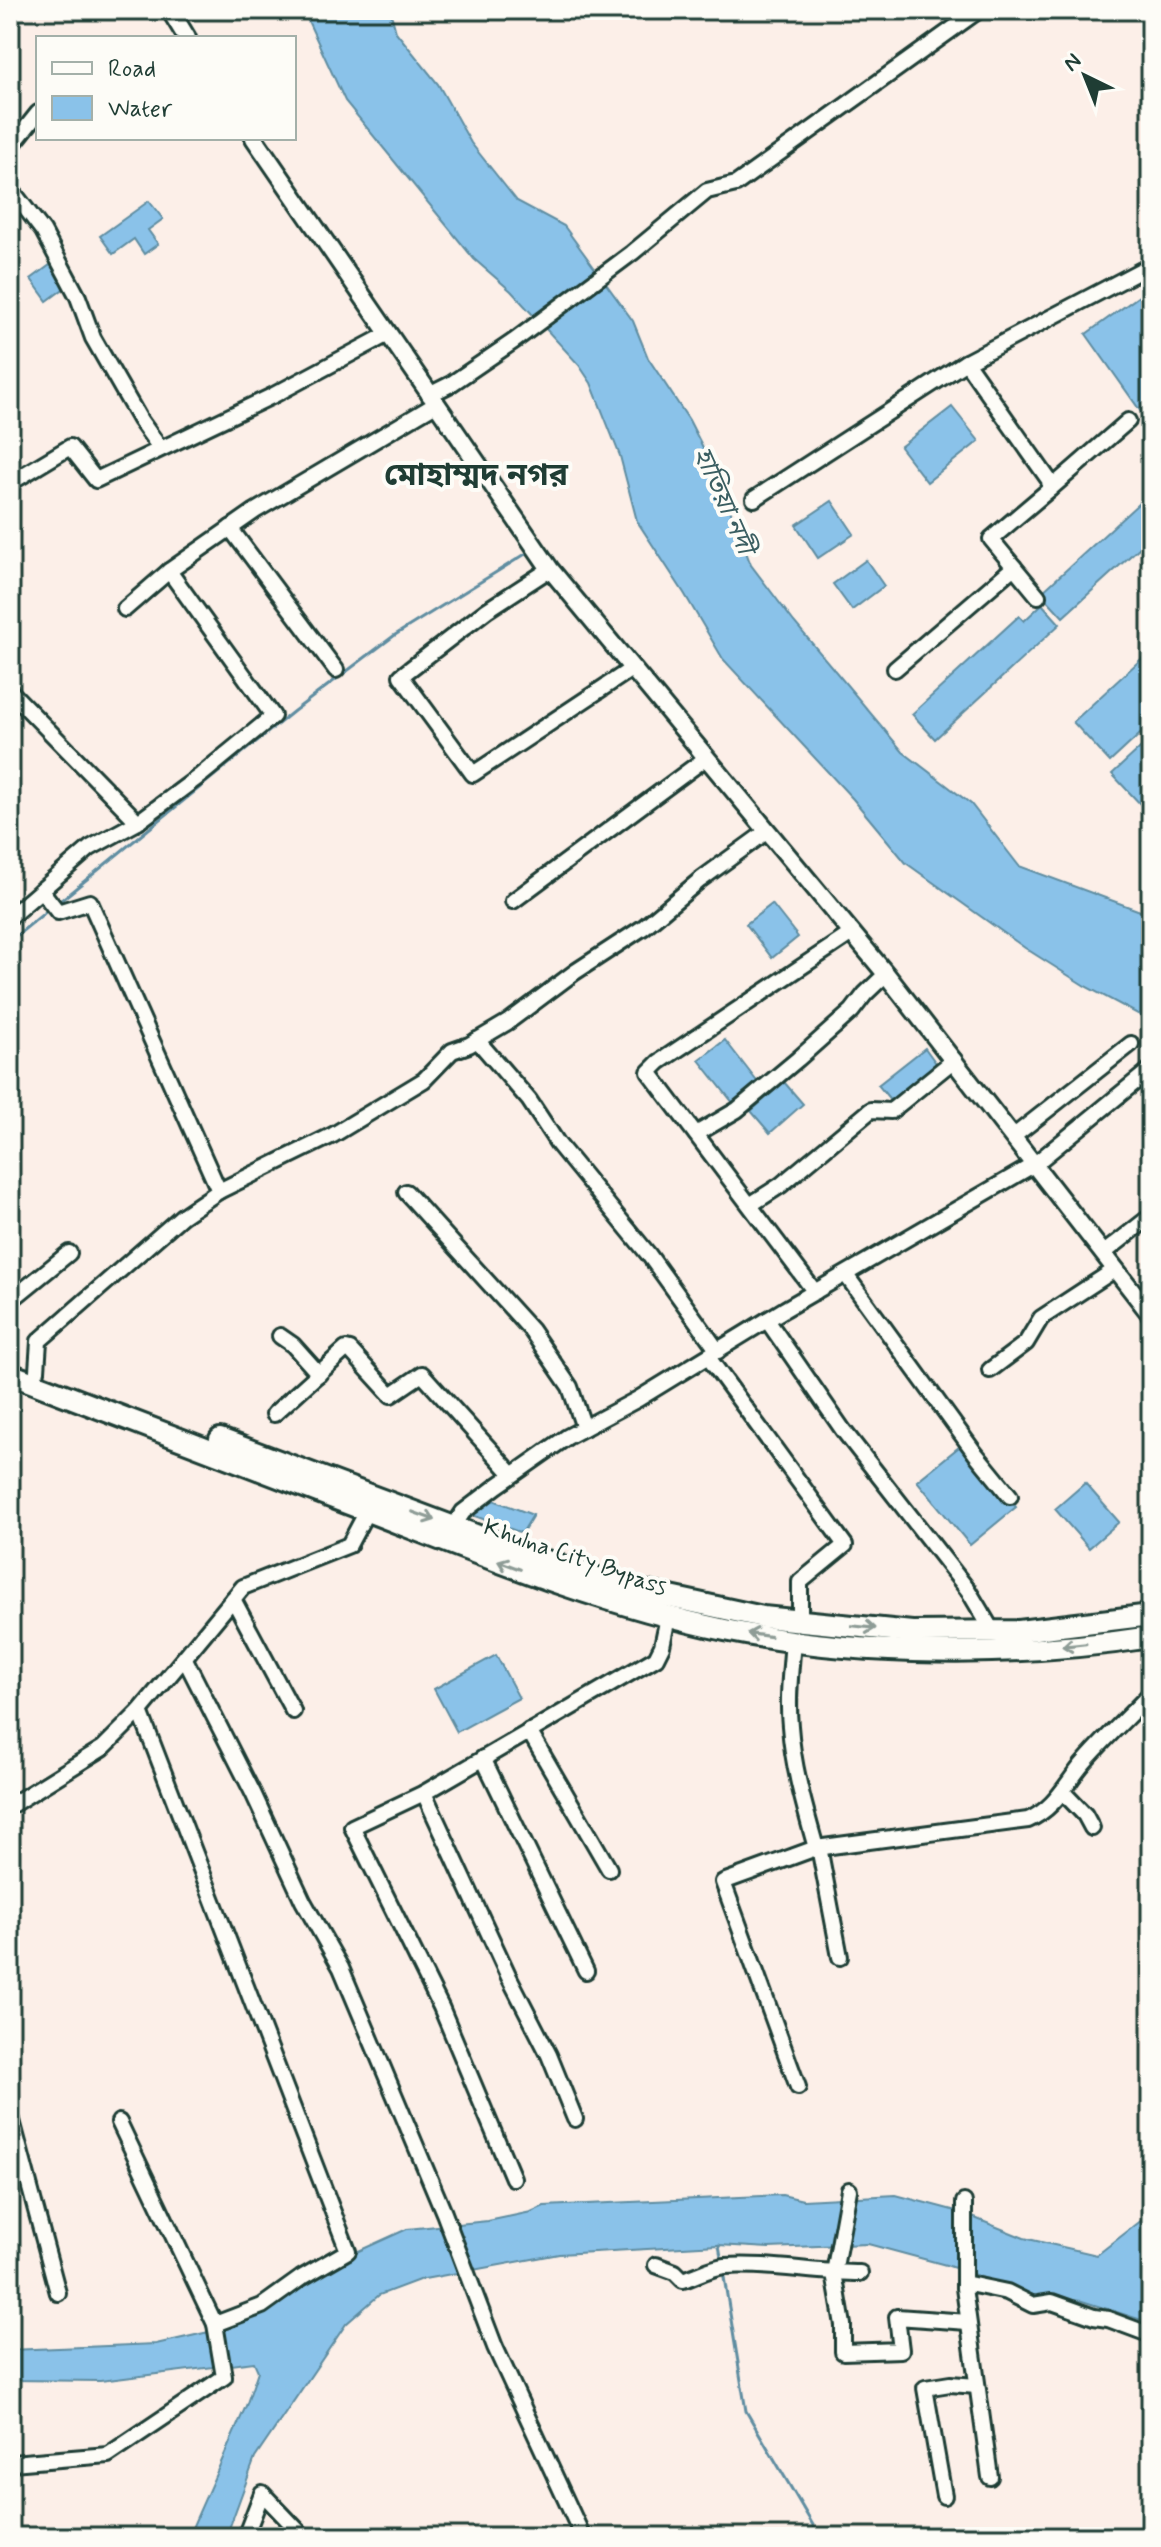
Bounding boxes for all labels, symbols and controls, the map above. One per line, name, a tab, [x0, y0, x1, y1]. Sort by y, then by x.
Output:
legend	[36, 36, 296, 140]
north arrow	[1045, 36, 1125, 116]
text: N	[1058, 48, 1088, 78]
text: Road	[108, 54, 156, 85]
text: Water	[108, 94, 173, 125]
water label: হাতিয়া নদী	[684, 442, 764, 564]
district label: মোহাম্মদ নগর	[384, 455, 569, 497]
one-way arrow	[411, 1510, 436, 1524]
street label: Khulna City Bypass	[479, 1512, 671, 1604]
one-way arrow	[497, 1557, 522, 1571]
one-way arrow	[850, 1620, 877, 1635]
one-way arrow	[747, 1627, 772, 1642]
one-way arrow	[1061, 1638, 1087, 1653]

